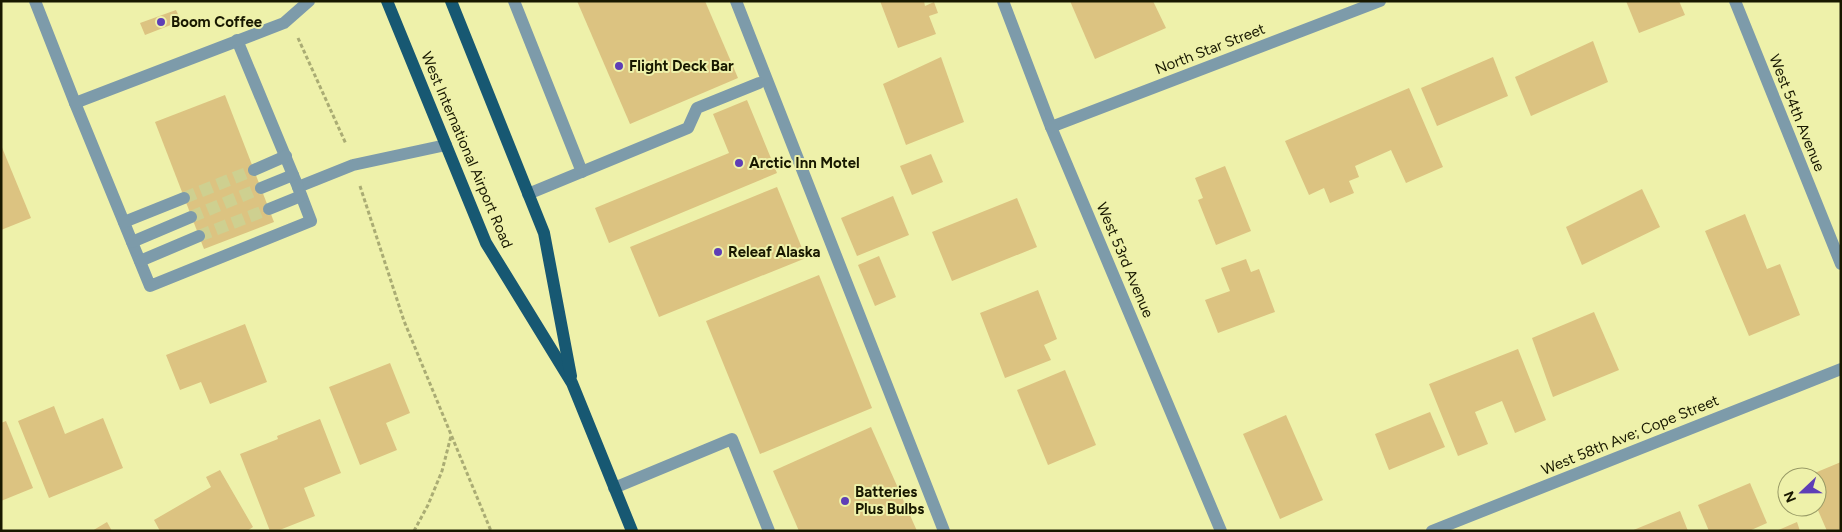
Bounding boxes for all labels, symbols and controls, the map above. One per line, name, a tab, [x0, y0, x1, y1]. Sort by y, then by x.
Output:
place label: Boom Coffee	[171, 13, 263, 31]
marker: Boom Coffee	[155, 16, 167, 28]
street label: North Star Street	[1152, 20, 1268, 78]
street label: West International Airport Road	[417, 49, 517, 251]
street label: West 54th Avenue	[1765, 52, 1829, 174]
place label: Flight Deck Bar	[629, 57, 734, 75]
marker: Flight Deck Bar	[613, 60, 625, 72]
place label: Arctic Inn Motel	[749, 154, 860, 172]
marker: Arctic Inn Motel	[733, 157, 745, 169]
street label: West 53rd Avenue	[1093, 200, 1157, 320]
place label: Releaf Alaska	[728, 243, 821, 261]
marker: Releaf Alaska	[712, 246, 724, 258]
street label: West 58th Ave; Cope Street	[1539, 391, 1722, 479]
north arrow	[1777, 467, 1827, 517]
place label: Batteries Plus Bulbs	[855, 483, 924, 518]
text: N	[1781, 488, 1800, 505]
marker: Batteries Plus Bulbs	[839, 495, 851, 507]

